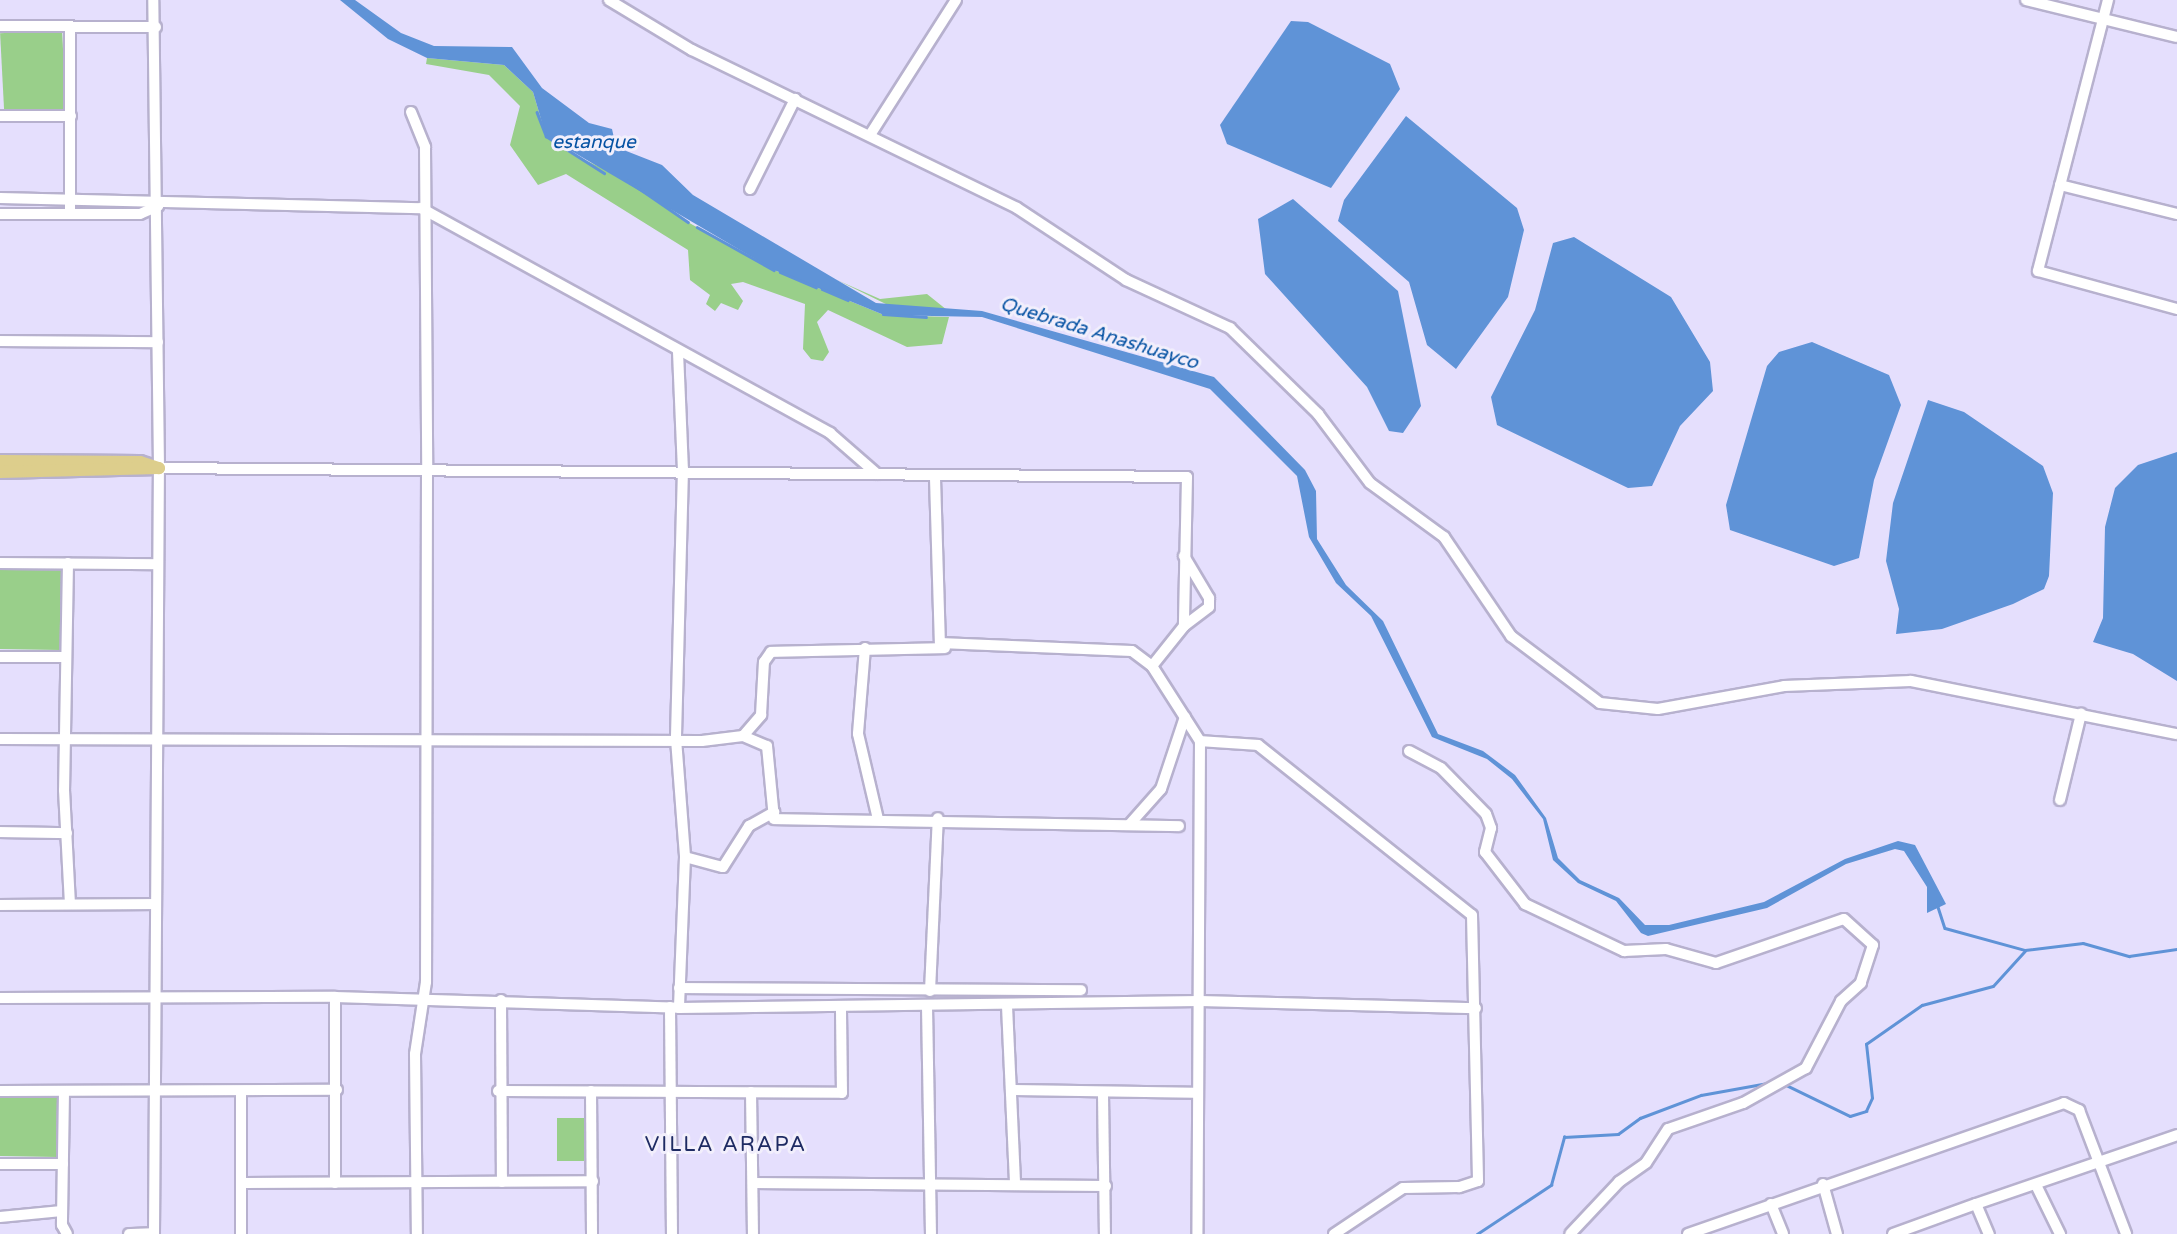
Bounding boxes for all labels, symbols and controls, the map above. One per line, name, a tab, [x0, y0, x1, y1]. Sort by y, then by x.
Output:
water label: estanque	[552, 132, 636, 154]
water label: Quebrada Anashuayco	[997, 293, 1201, 375]
district label: VILLA ARAPA	[646, 1132, 806, 1158]

